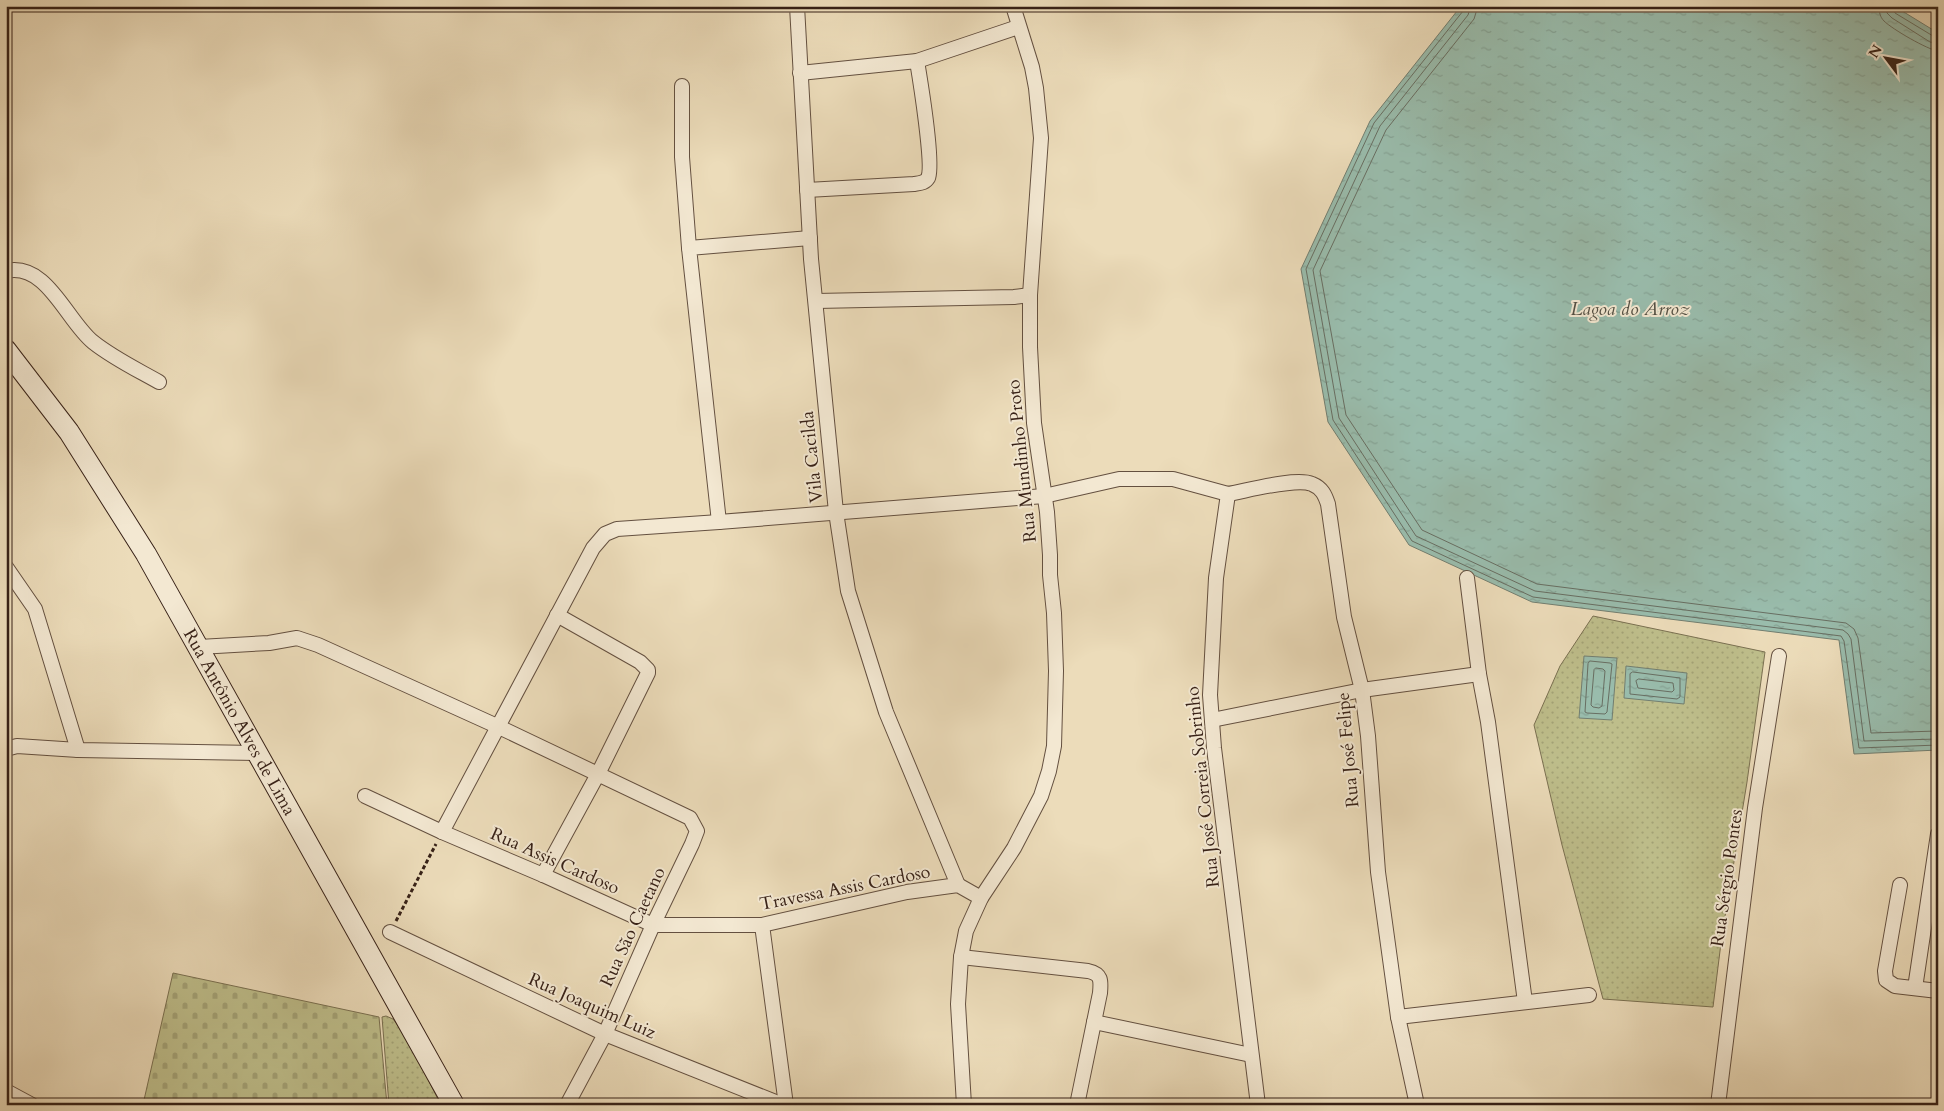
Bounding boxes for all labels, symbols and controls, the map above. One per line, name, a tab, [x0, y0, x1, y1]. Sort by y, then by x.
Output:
north arrow	[1862, 32, 1912, 82]
text: N	[1864, 41, 1887, 62]
water label: Lagoa do Arroz	[1570, 296, 1690, 322]
street label: Rua Mundinho Proto	[1001, 378, 1043, 544]
street label: Vila Cacilda	[795, 410, 829, 504]
street label: Rua Antônio Alves de Lima	[178, 624, 302, 820]
street label: Rua José Correia Sobrinho	[1180, 685, 1226, 889]
street label: Rua José Felipe	[1331, 691, 1365, 809]
street label: Rua Sérgio Pontes	[1705, 807, 1749, 949]
street label: Rua Assis Cardoso	[486, 821, 624, 901]
street label: Travessa Assis Cardoso	[757, 859, 933, 917]
street label: Rua São Caetano	[594, 863, 672, 991]
street label: Rua Joaquim Luiz	[524, 967, 660, 1045]

